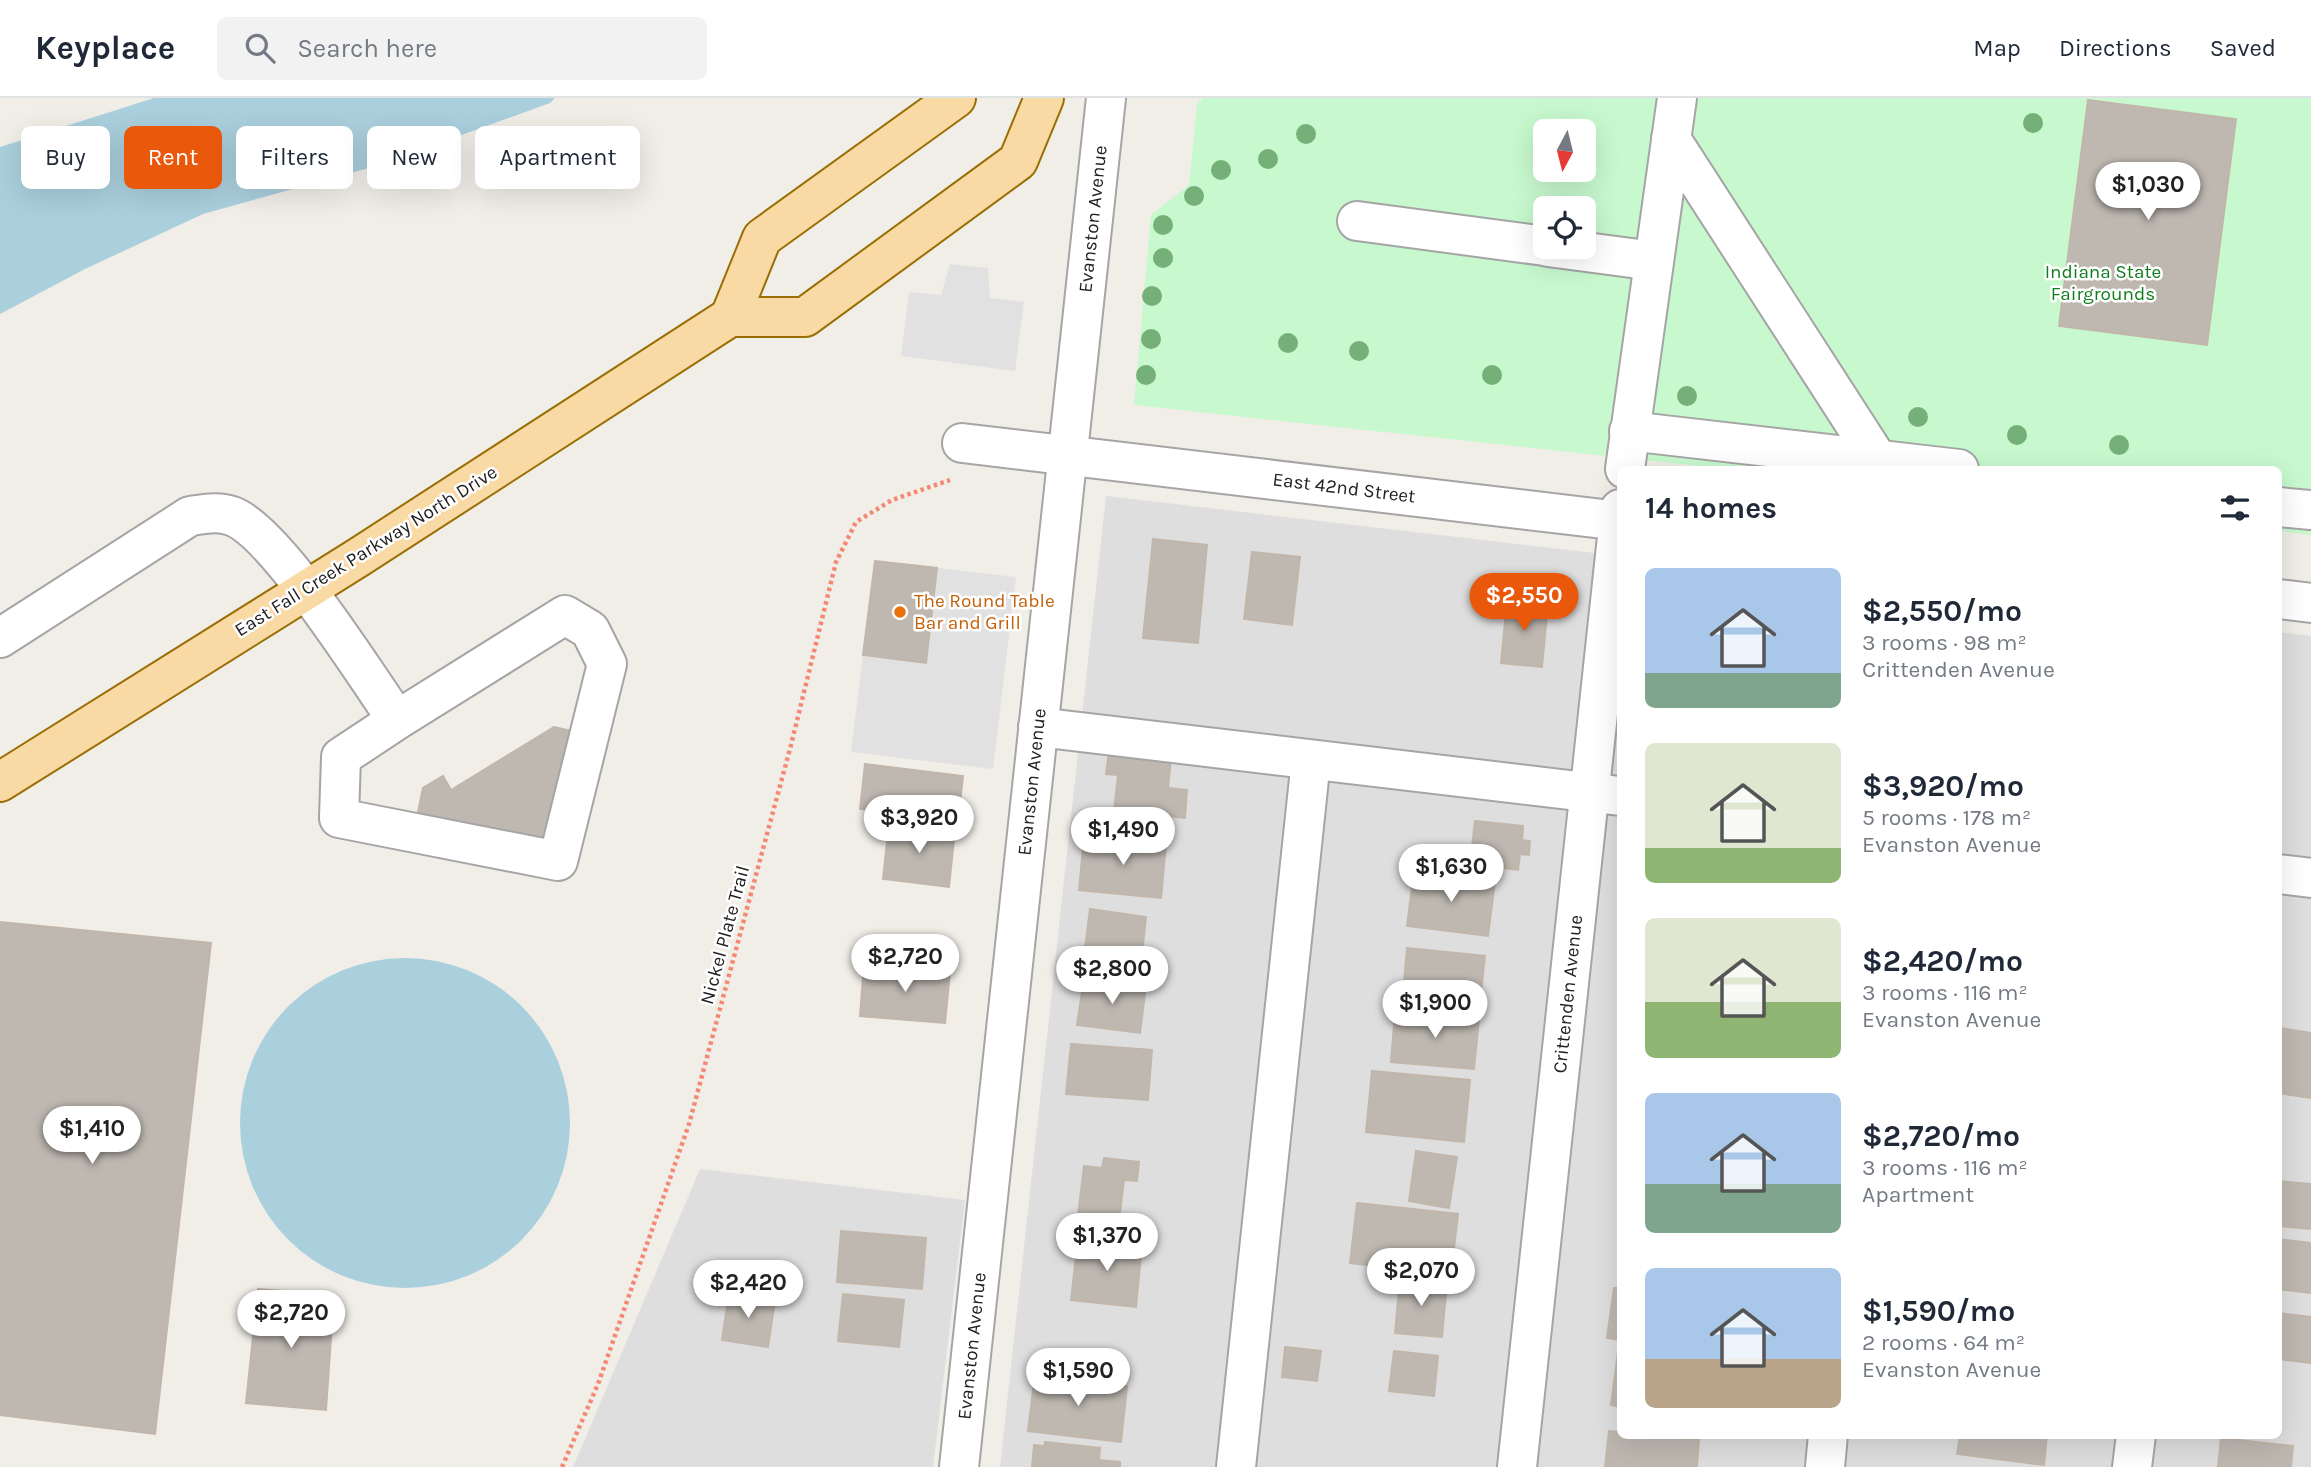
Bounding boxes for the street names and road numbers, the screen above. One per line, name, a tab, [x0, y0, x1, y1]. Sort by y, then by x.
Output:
street label: Evanston Avenue	[1074, 144, 1112, 294]
street label: East Fall Creek Parkway North Drive	[231, 461, 501, 641]
street label: East 42nd Street	[1271, 468, 1417, 508]
street label: Evanston Avenue	[1013, 707, 1051, 857]
street label: Nickel Plate Trail	[696, 863, 754, 1007]
street label: Crittenden Avenue	[1549, 914, 1587, 1074]
street label: Evanston Avenue	[953, 1271, 991, 1421]

